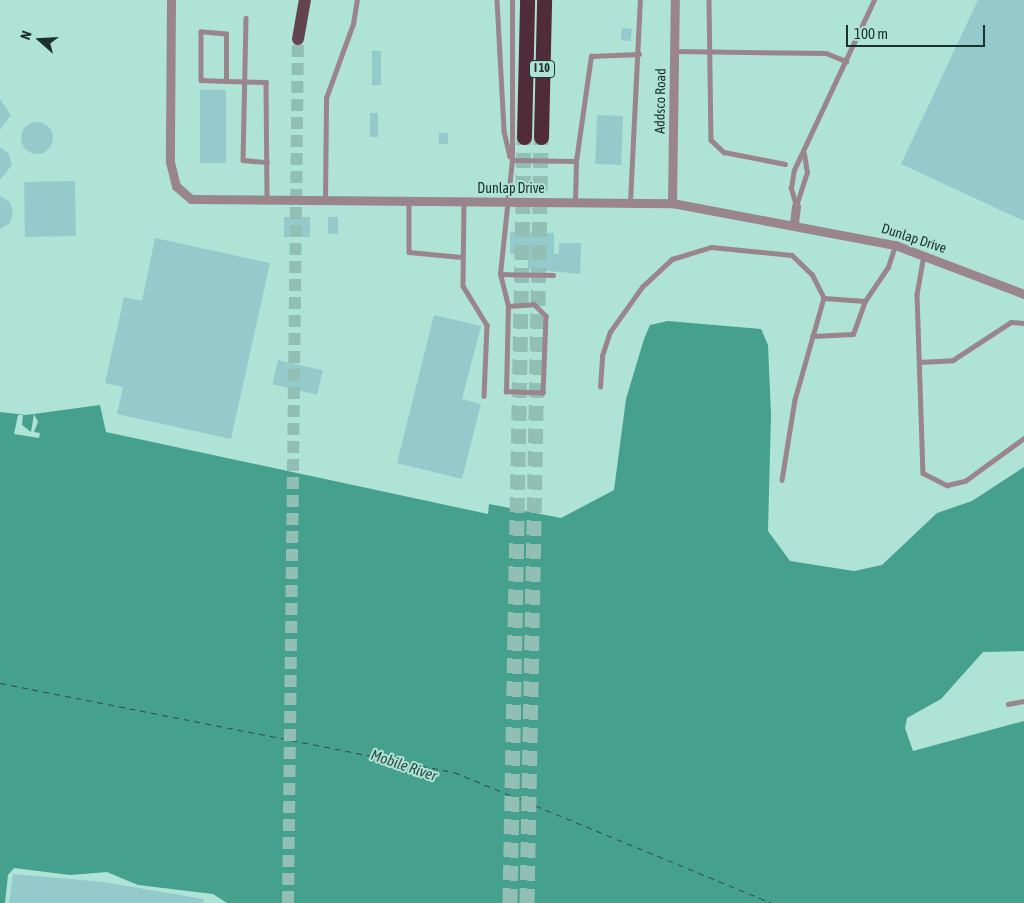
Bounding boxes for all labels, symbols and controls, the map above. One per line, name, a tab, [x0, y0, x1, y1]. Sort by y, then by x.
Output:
north arrow	[15, 15, 65, 65]
scale bar	[849, 15, 988, 47]
text: 100 m	[854, 25, 888, 42]
text: N	[17, 29, 35, 42]
road number: I 10	[528, 60, 556, 78]
street label: Addsco Road	[651, 68, 669, 134]
street label: Dunlap Drive	[477, 180, 545, 196]
street label: Dunlap Drive	[879, 220, 949, 256]
water label: Mobile River	[369, 745, 439, 785]

